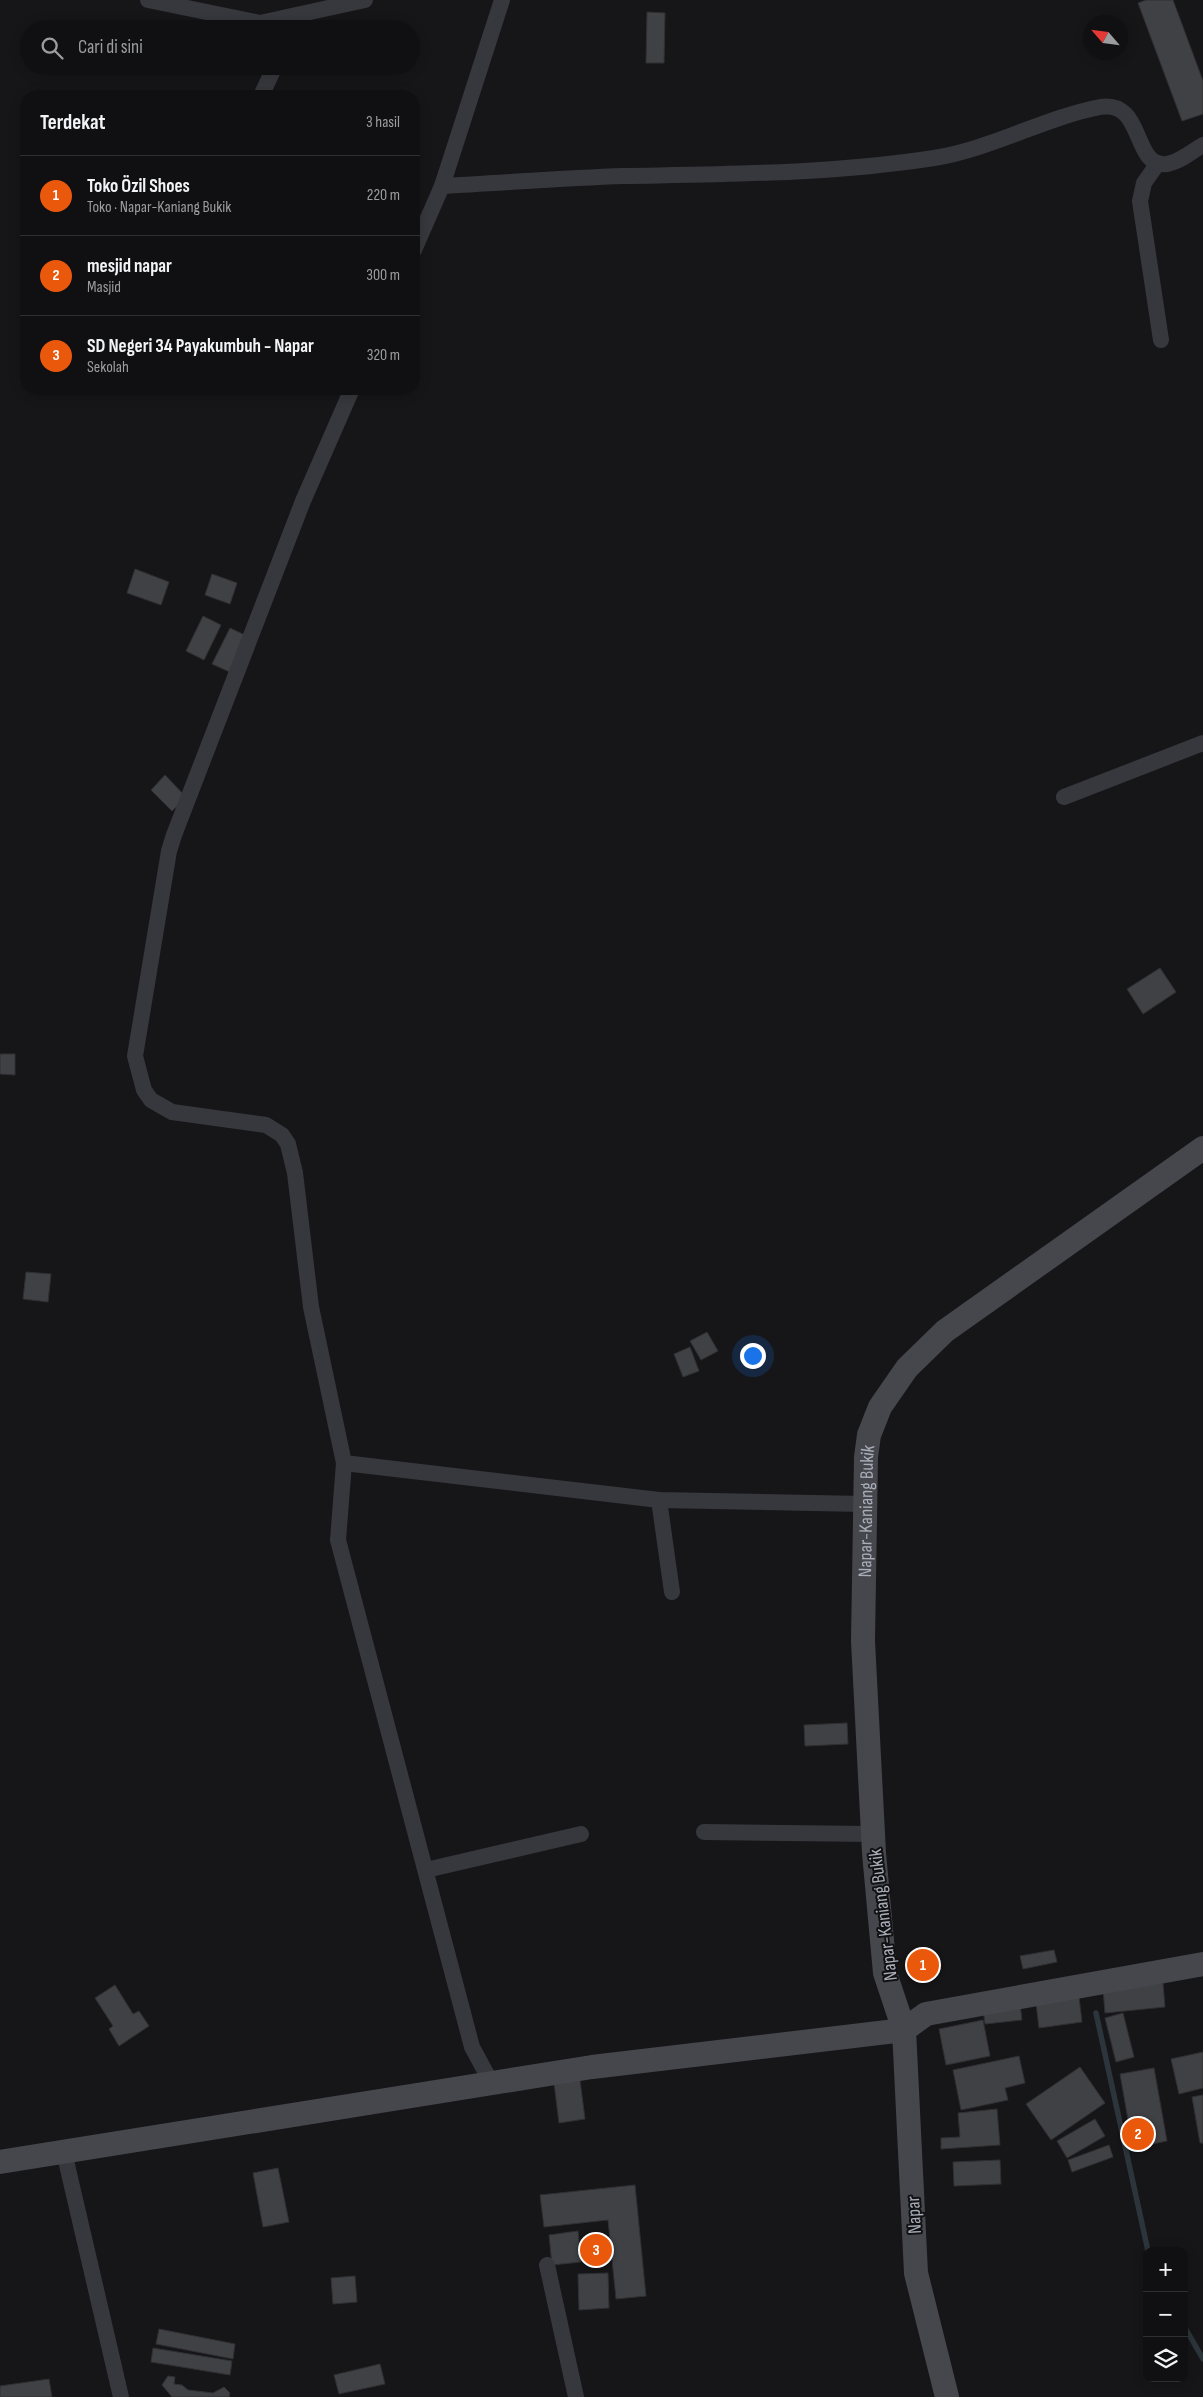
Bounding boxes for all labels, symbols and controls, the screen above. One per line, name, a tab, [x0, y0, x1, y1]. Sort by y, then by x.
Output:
north arrow	[1083, 15, 1128, 60]
search box	[20, 20, 420, 75]
icon: search	[38, 34, 66, 62]
text: Cari di sini	[78, 36, 143, 59]
text: Terdekat	[40, 110, 106, 135]
text: 3 hasil	[366, 113, 400, 132]
text: Toko Özil Shoes	[87, 175, 190, 198]
text: 1	[53, 186, 59, 205]
text: 220 m	[367, 186, 400, 205]
text: Toko · Napar-Kaniang Bukik	[87, 198, 231, 217]
text: mesjid napar	[87, 255, 172, 278]
text: 2	[52, 266, 60, 285]
text: 300 m	[366, 266, 400, 285]
text: Masjid	[87, 278, 121, 297]
text: SD Negeri 34 Payakumbuh - Napar	[87, 335, 314, 358]
text: 3	[52, 346, 60, 365]
text: 320 m	[367, 346, 400, 365]
text: Sekolah	[87, 358, 129, 377]
your location	[740, 1343, 766, 1369]
street label: Napar-Kaniang Bukik	[854, 1443, 881, 1578]
street label: Napar-Kaniang Bukik	[864, 1847, 903, 1982]
pin: 1	[907, 1946, 939, 1984]
pin: 2	[1122, 2115, 1154, 2153]
street label: Napar	[902, 2195, 927, 2234]
pin: 3	[580, 2231, 612, 2269]
map controls	[1143, 2247, 1188, 2382]
button: +	[1143, 2247, 1188, 2292]
button: −	[1143, 2292, 1188, 2337]
button: layers	[1143, 2337, 1188, 2382]

